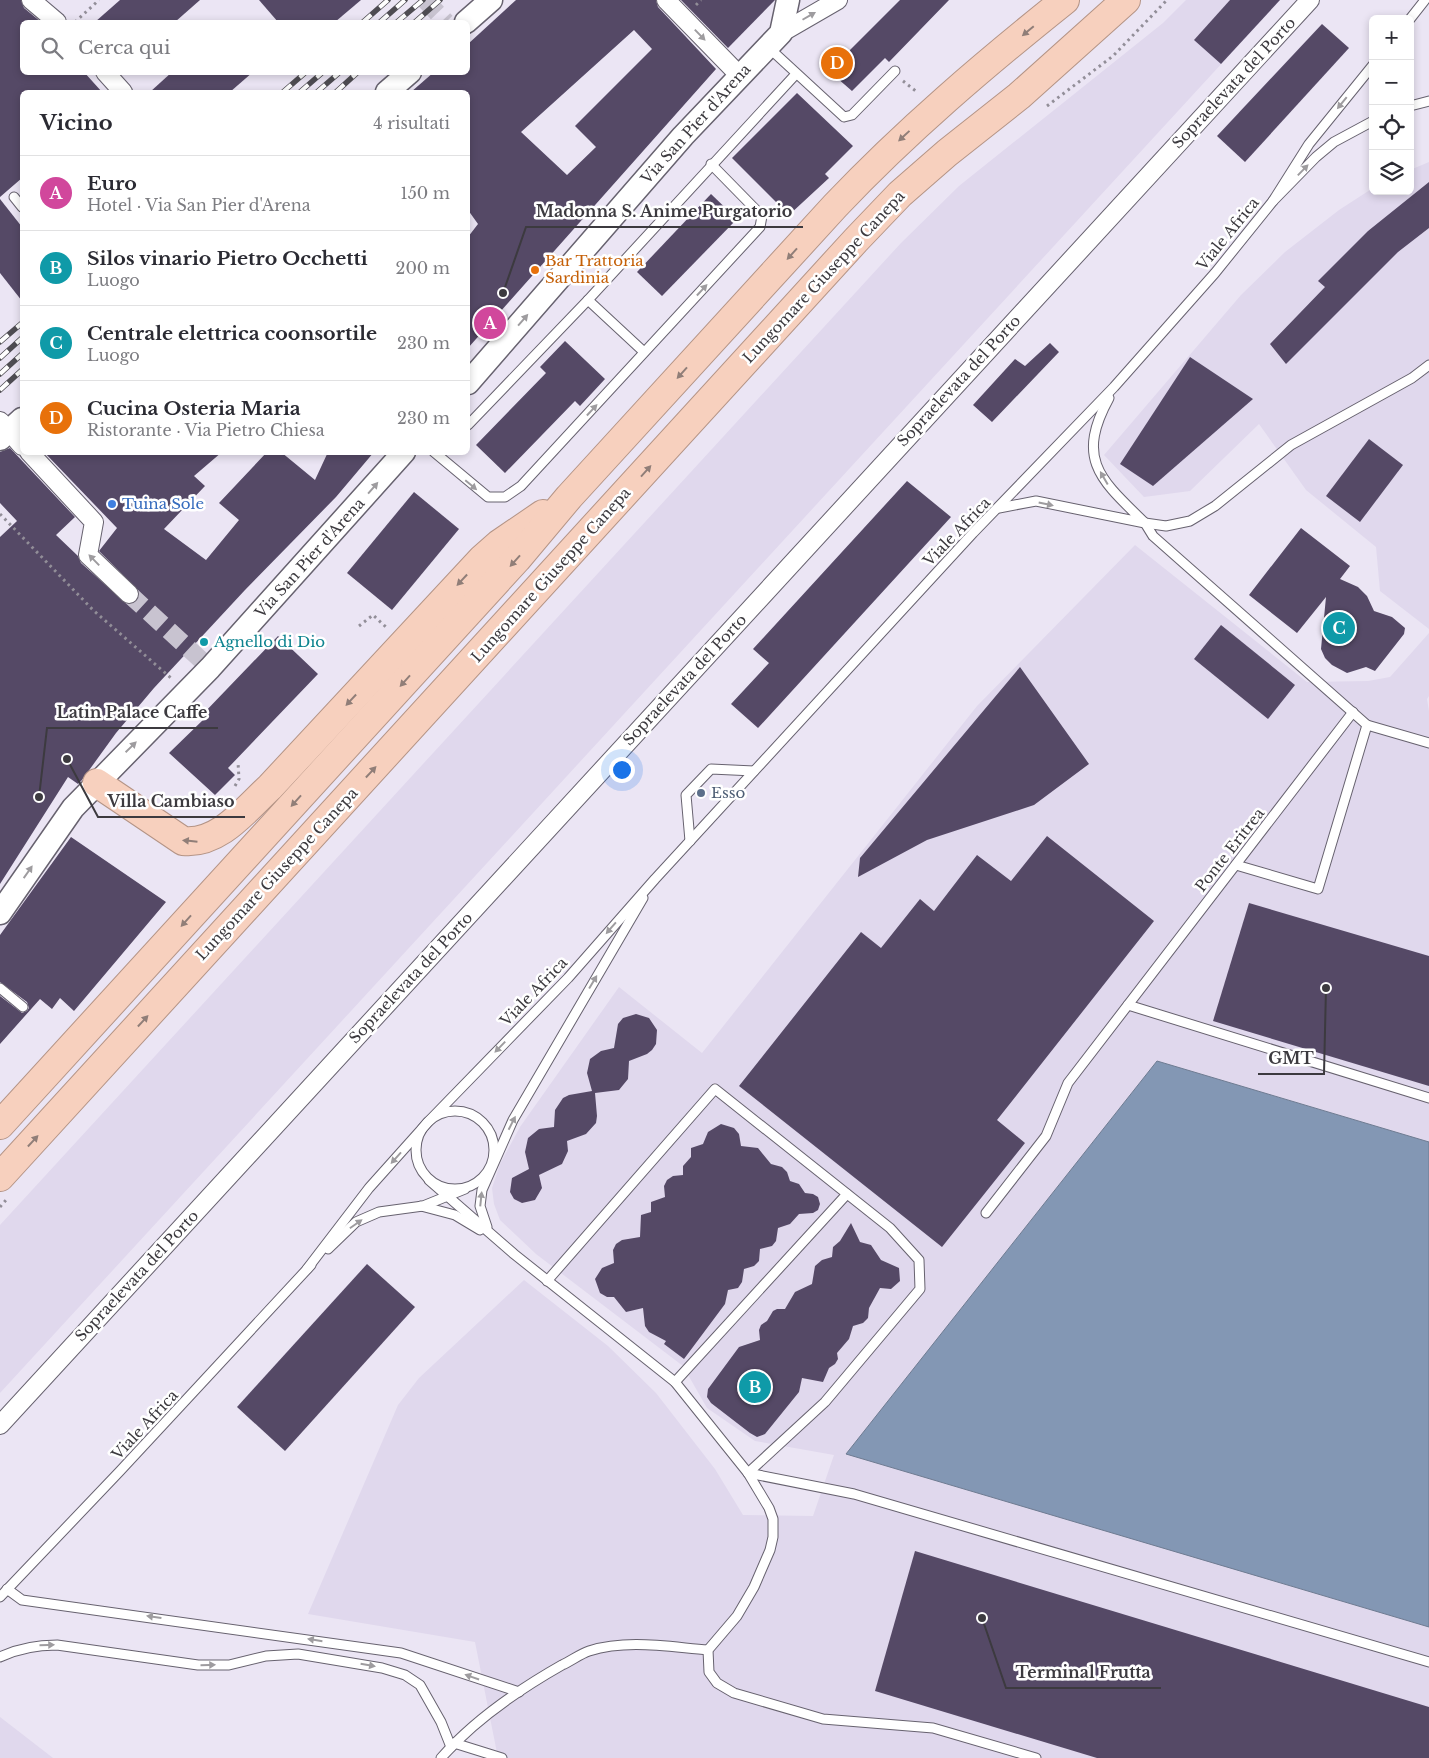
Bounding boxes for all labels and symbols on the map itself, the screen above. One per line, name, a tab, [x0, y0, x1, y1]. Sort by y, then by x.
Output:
one-way arrow	[803, 12, 816, 21]
street label: Sopraelevata del Porto	[1168, 13, 1300, 152]
one-way arrow	[1022, 26, 1035, 37]
one-way arrow	[693, 29, 705, 41]
pin: D	[821, 44, 853, 82]
street label: Via San Pier d'Arena	[636, 59, 755, 188]
one-way arrow	[1337, 96, 1348, 109]
one-way arrow	[898, 130, 910, 142]
one-way arrow	[1297, 164, 1309, 176]
street label: Lungomare Giuseppe Canepa	[739, 186, 909, 367]
street label: Viale Africa	[1192, 193, 1263, 275]
callout: Madonna S. Anime Purgatorio	[526, 196, 803, 227]
text: Madonna S. Anime Purgatorio	[536, 201, 792, 221]
one-way arrow	[786, 247, 797, 260]
place label: Bar Trattoria Sardinia	[545, 251, 644, 287]
marker: Bar Trattoria Sardinia	[529, 264, 541, 276]
one-way arrow	[696, 285, 708, 297]
pin: A	[474, 304, 506, 342]
street label: Sopraelevata del Porto	[893, 311, 1025, 450]
one-way arrow	[517, 313, 528, 326]
one-way arrow	[676, 367, 688, 379]
one-way arrow	[586, 403, 597, 416]
one-way arrow	[640, 466, 652, 478]
one-way arrow	[1099, 471, 1108, 484]
one-way arrow	[464, 479, 477, 490]
one-way arrow	[367, 482, 378, 494]
street label: Lungomare Giuseppe Canepa	[467, 483, 635, 666]
street label: Via San Pier d'Arena	[250, 493, 369, 622]
street label: Viale Africa	[918, 493, 995, 571]
place label: Tuina Sole	[122, 494, 204, 513]
marker: Tuina Sole	[106, 498, 118, 510]
one-way arrow	[1039, 500, 1054, 508]
one-way arrow	[88, 554, 100, 566]
one-way arrow	[510, 555, 521, 567]
one-way arrow	[456, 574, 468, 586]
pin: C	[1323, 609, 1355, 647]
street label: Sopraelevata del Porto	[619, 610, 751, 749]
place label: Agnello di Dio	[213, 632, 325, 651]
marker: Agnello di Dio	[198, 636, 210, 648]
one-way arrow	[399, 675, 411, 687]
one-way arrow	[345, 693, 357, 705]
callout: Latin Palace Caffe	[47, 697, 218, 728]
text: Latin Palace Caffe	[57, 702, 207, 722]
one-way arrow	[125, 742, 137, 754]
your location	[609, 757, 635, 783]
one-way arrow	[365, 766, 377, 778]
street label: Lungomare Giuseppe Canepa	[192, 783, 362, 964]
place label: Esso	[711, 783, 746, 802]
callout: Villa Cambiaso	[98, 786, 245, 817]
marker: Esso	[695, 787, 707, 799]
text: Villa Cambiaso	[106, 791, 235, 811]
one-way arrow	[290, 795, 302, 807]
street label: Ponte Eritrea	[1191, 803, 1269, 895]
one-way arrow	[181, 837, 197, 845]
one-way arrow	[23, 866, 33, 879]
street label: Sopraelevata del Porto	[345, 908, 477, 1047]
one-way arrow	[180, 915, 192, 927]
one-way arrow	[605, 922, 617, 934]
street label: Viale Africa	[495, 953, 572, 1031]
one-way arrow	[589, 976, 598, 989]
one-way arrow	[137, 1015, 149, 1027]
one-way arrow	[494, 1041, 506, 1053]
callout: GMT	[1258, 1043, 1324, 1074]
text: GMT	[1268, 1048, 1315, 1068]
one-way arrow	[508, 1116, 516, 1130]
one-way arrow	[27, 1135, 39, 1147]
one-way arrow	[390, 1151, 402, 1163]
one-way arrow	[477, 1190, 485, 1206]
street label: Sopraelevata del Porto	[71, 1206, 203, 1345]
one-way arrow	[349, 1219, 363, 1229]
pin: B	[739, 1368, 771, 1406]
street label: Viale Africa	[107, 1385, 182, 1464]
one-way arrow	[145, 1613, 161, 1621]
one-way arrow	[306, 1636, 322, 1644]
one-way arrow	[39, 1641, 55, 1649]
callout: Terminal Frutta	[1006, 1657, 1161, 1688]
one-way arrow	[200, 1661, 216, 1669]
one-way arrow	[360, 1662, 376, 1670]
text: Terminal Frutta	[1015, 1662, 1151, 1682]
one-way arrow	[465, 1673, 480, 1680]

